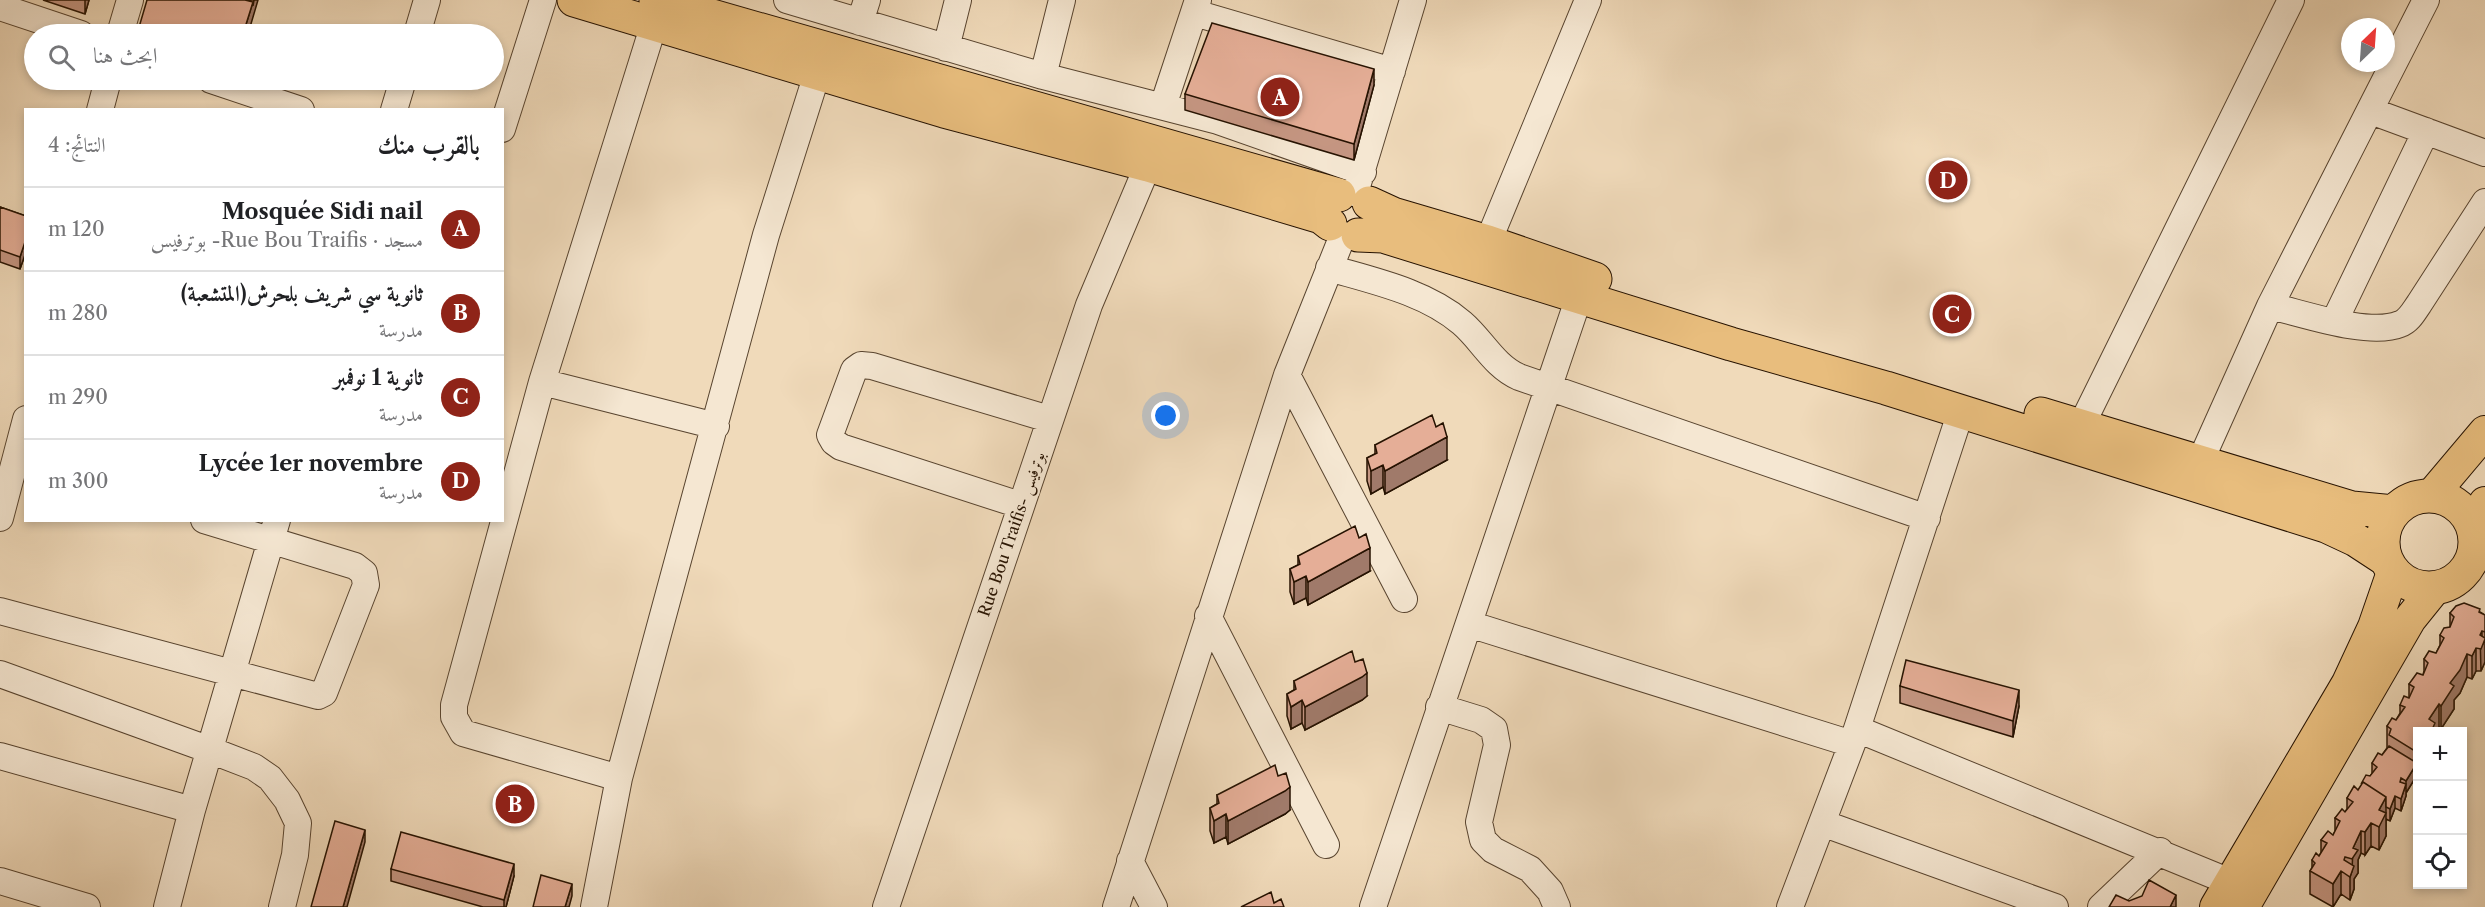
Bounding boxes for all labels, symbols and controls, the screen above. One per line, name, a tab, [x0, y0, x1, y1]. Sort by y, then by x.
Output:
north arrow	[2341, 18, 2395, 72]
search box	[24, 24, 504, 90]
icon: search	[45, 41, 78, 74]
text: ابحث هنا	[93, 42, 158, 69]
pin: A	[1260, 74, 1300, 120]
text: بالقرب منك	[377, 129, 480, 161]
text: النتائج: 4	[48, 133, 106, 157]
pin: D	[1928, 158, 1968, 202]
text: Mosquée Sidi nail	[222, 198, 423, 225]
text: 120 m	[48, 217, 105, 241]
text: A	[453, 217, 468, 241]
text: مسجد · Rue Bou Traifis- بوترفيس	[151, 228, 423, 252]
text: ثانوية سي شريف بلحرش(المتشعبة)	[181, 280, 423, 307]
pin: C	[1932, 292, 1972, 336]
text: 280 m	[48, 301, 108, 325]
text: B	[453, 301, 468, 325]
text: مدرسة	[379, 318, 423, 342]
text: ثانوية 1 نوفمبر	[333, 364, 423, 391]
text: 290 m	[48, 385, 108, 409]
text: C	[452, 385, 469, 409]
your location	[1151, 401, 1180, 430]
text: مدرسة	[379, 402, 423, 426]
street label: Rue Bou Traifis- بوترفيس	[973, 449, 1050, 620]
text: Lycée 1er novembre	[198, 450, 423, 477]
text: 300 m	[48, 469, 108, 493]
text: D	[452, 469, 469, 493]
text: مدرسة	[379, 480, 423, 504]
map controls	[2413, 727, 2467, 889]
button: +	[2413, 727, 2467, 781]
button: −	[2413, 781, 2467, 835]
pin: B	[496, 782, 534, 826]
button: locate	[2413, 835, 2467, 889]

